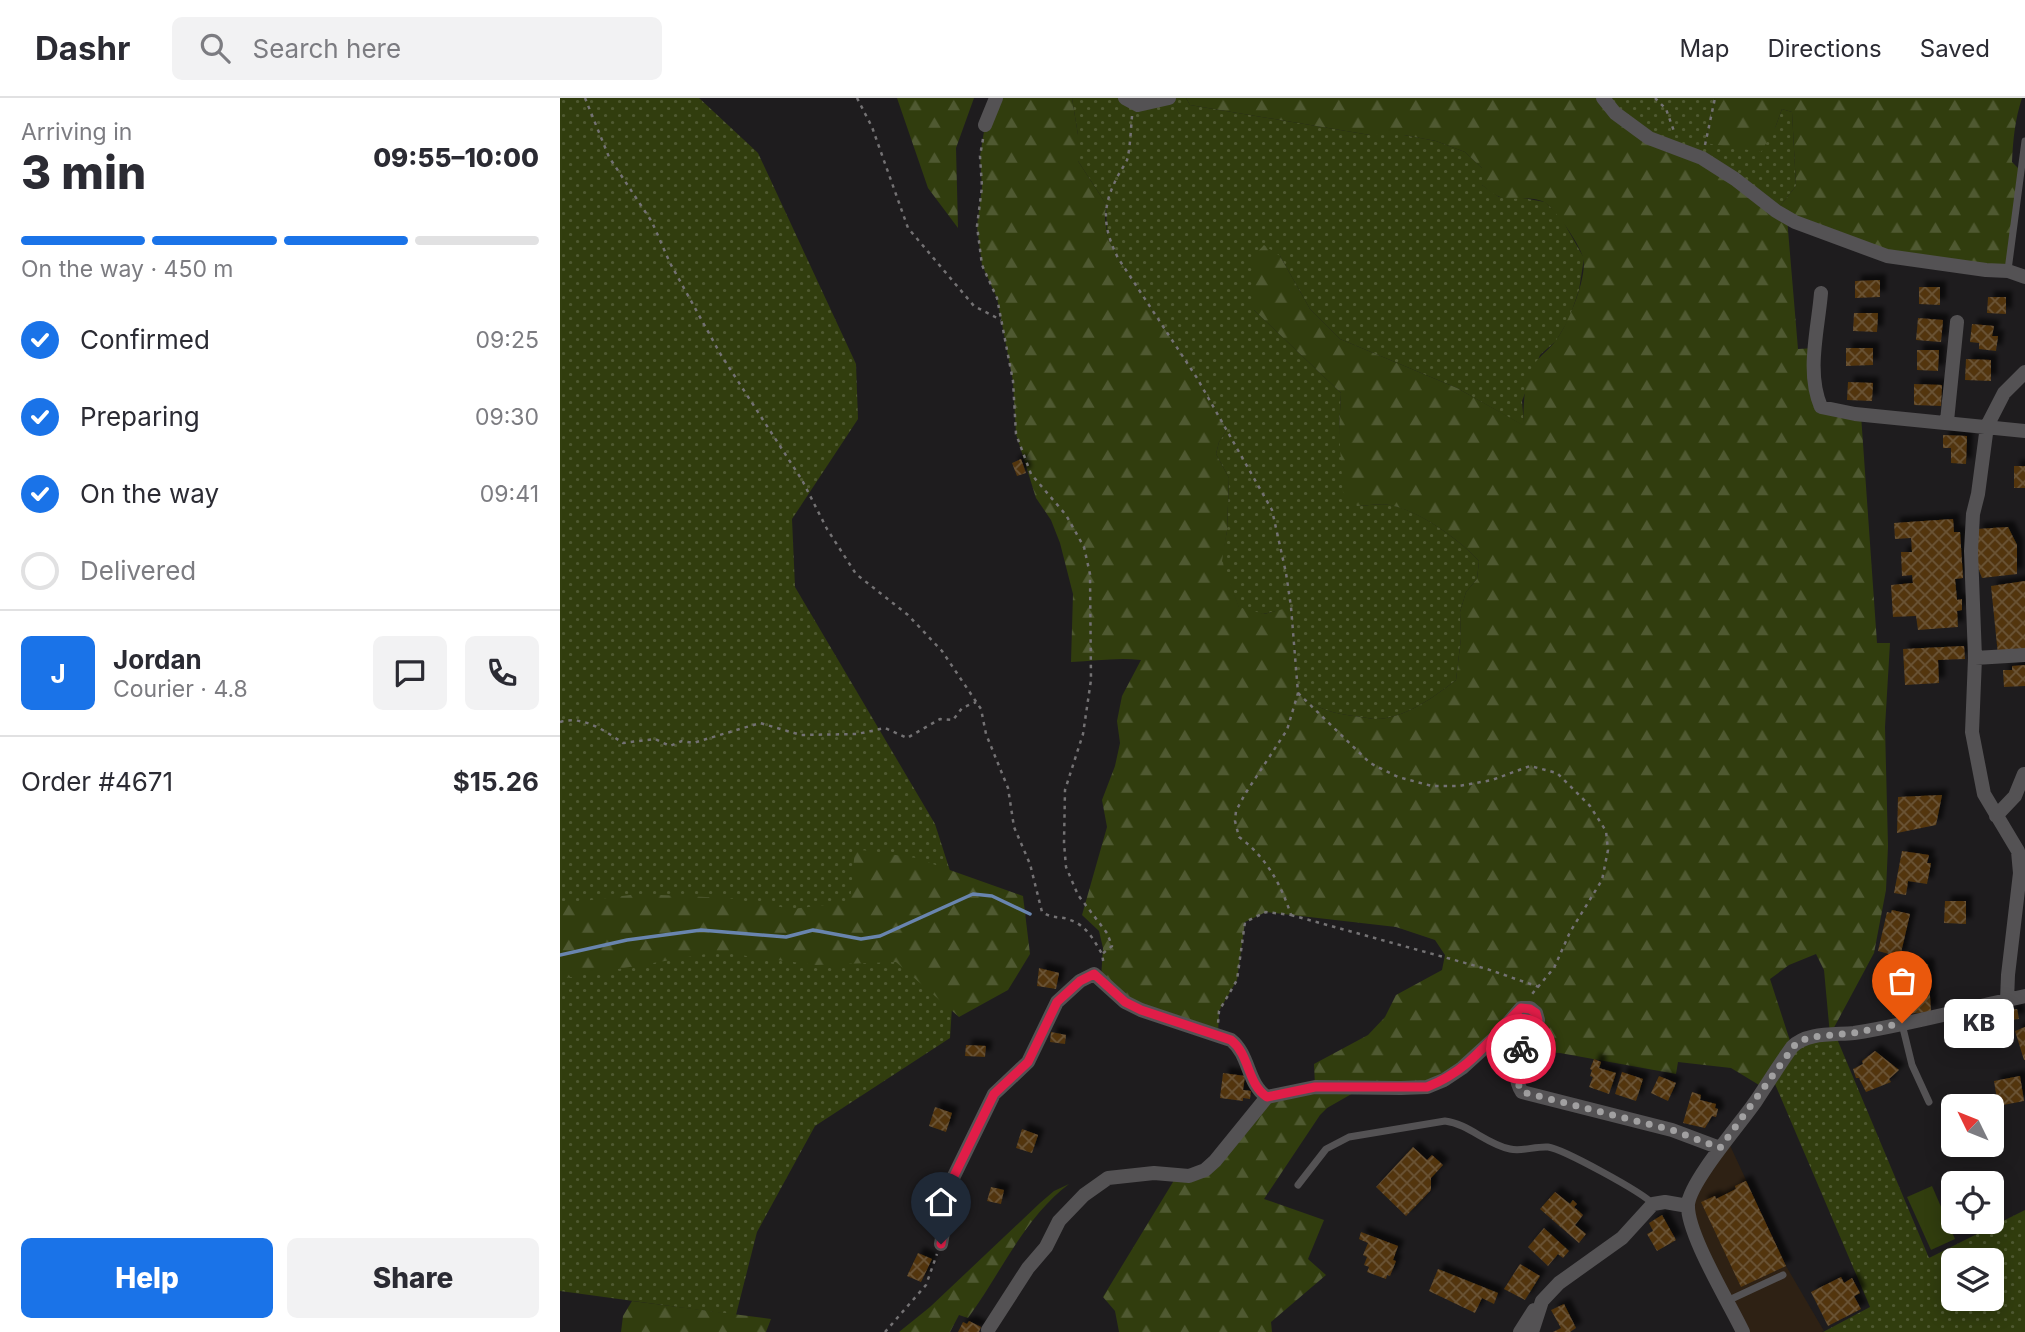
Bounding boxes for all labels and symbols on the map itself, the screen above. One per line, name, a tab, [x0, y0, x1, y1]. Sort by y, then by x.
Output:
pin	[1872, 951, 1932, 1023]
callout: KB	[1944, 998, 2014, 1048]
courier	[1486, 1014, 1556, 1084]
north arrow	[1941, 1094, 2004, 1157]
pin	[911, 1172, 971, 1244]

